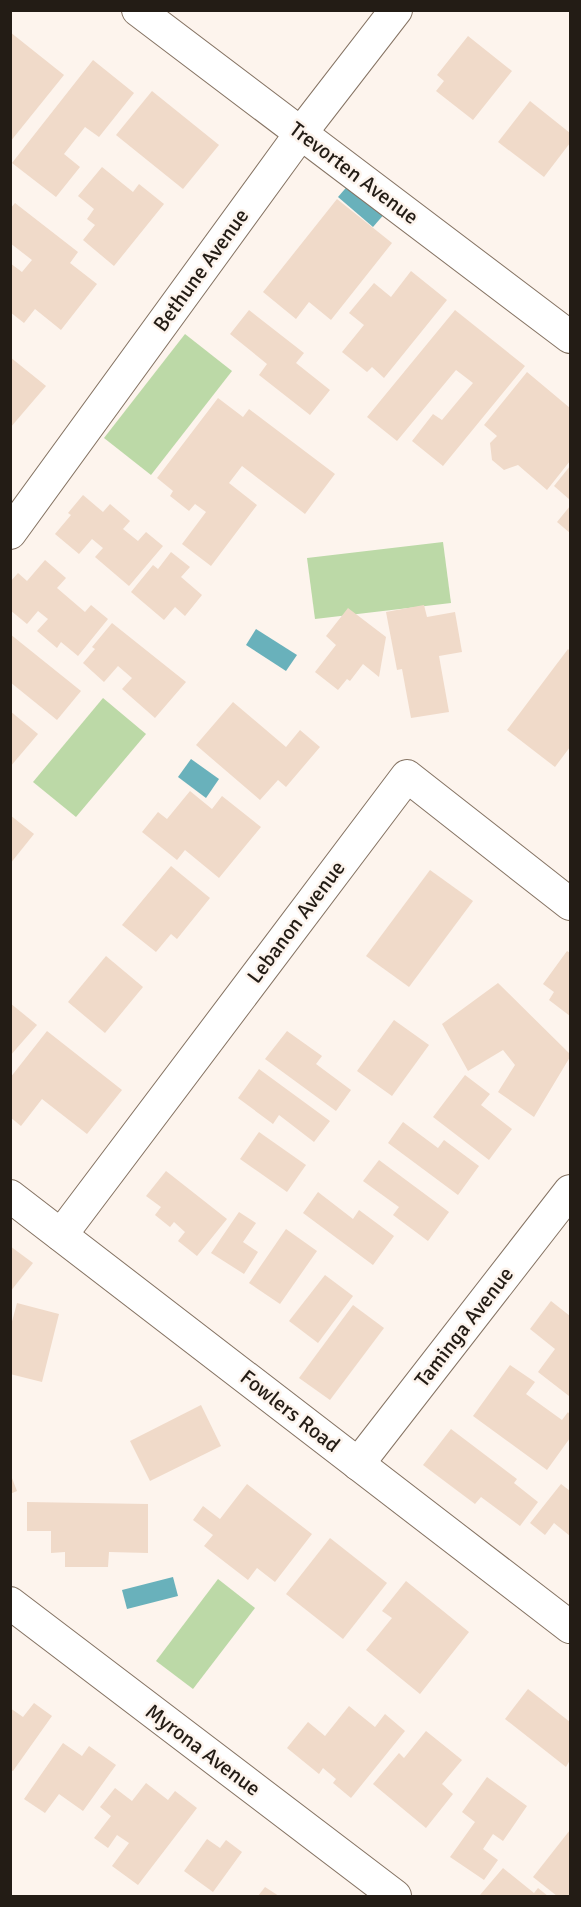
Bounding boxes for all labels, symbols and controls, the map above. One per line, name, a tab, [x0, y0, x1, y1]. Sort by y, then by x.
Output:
street label: Trevorten Avenue	[284, 116, 424, 230]
street label: Bethune Avenue	[148, 203, 254, 337]
street label: Lebanon Avenue	[241, 856, 351, 988]
street label: Taminga Avenue	[409, 1262, 519, 1392]
street label: Fowlers Road	[235, 1364, 345, 1458]
street label: Myrona Avenue	[140, 1698, 266, 1802]

